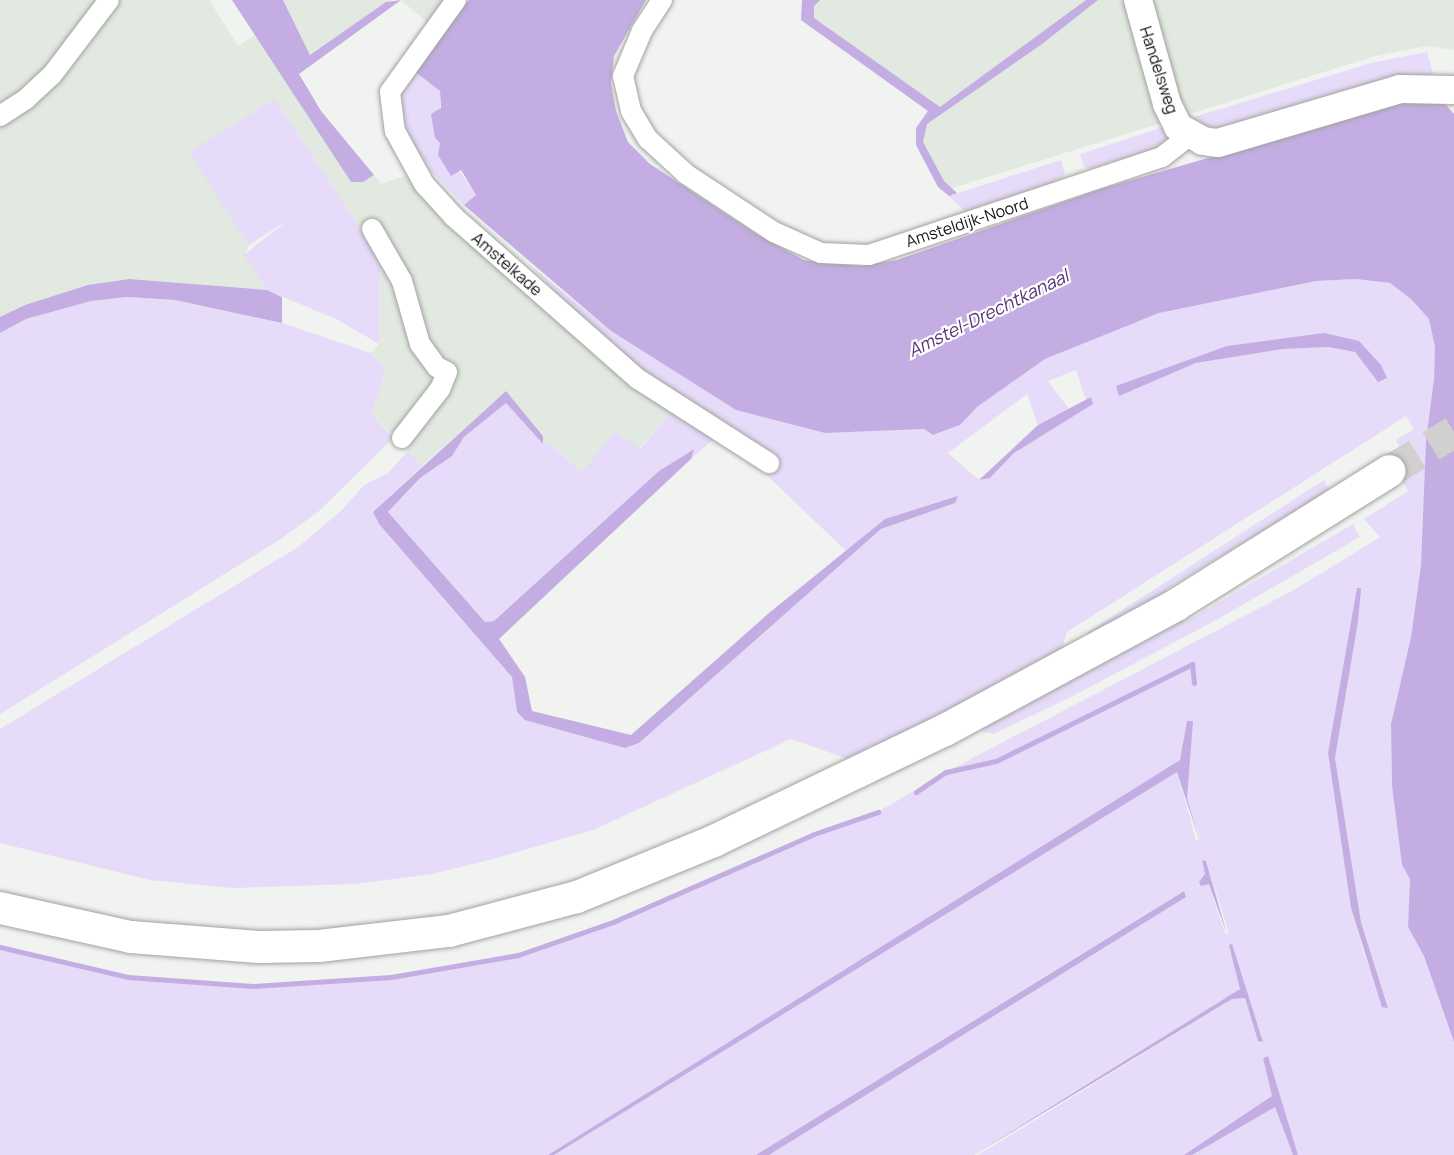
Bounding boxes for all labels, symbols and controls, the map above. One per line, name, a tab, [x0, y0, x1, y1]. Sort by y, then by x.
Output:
street label: Handelsweg	[1136, 24, 1182, 116]
street label: Amsteldijk-Noord	[903, 193, 1031, 251]
street label: Amstelkade	[468, 228, 546, 300]
water label: Amstel-Drechtkanaal	[904, 265, 1072, 361]

